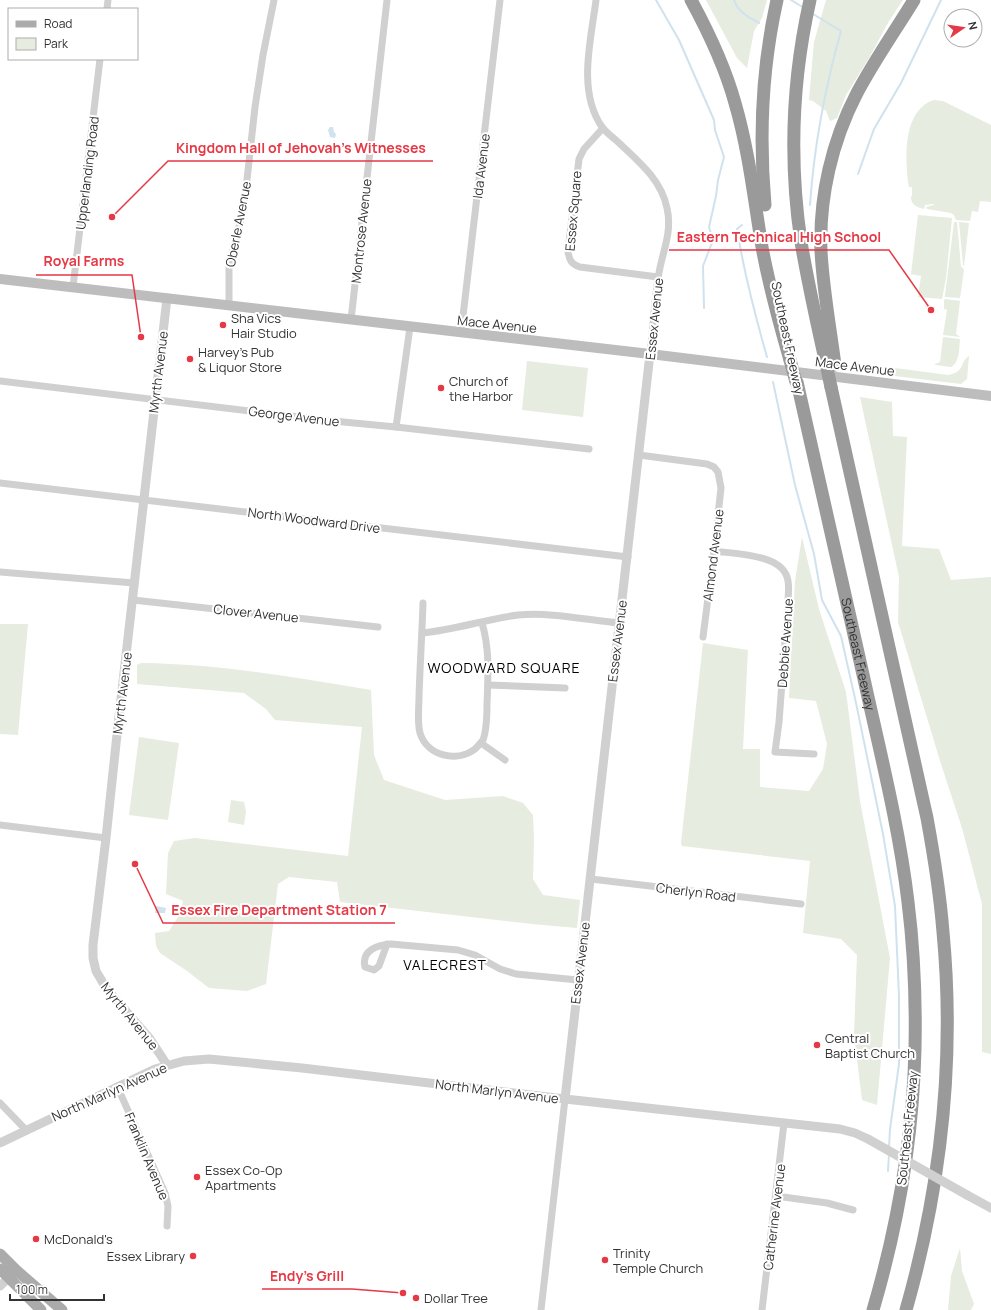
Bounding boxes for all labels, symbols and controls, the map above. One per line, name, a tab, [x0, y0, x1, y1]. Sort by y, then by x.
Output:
legend	[8, 8, 138, 60]
north arrow	[943, 8, 983, 48]
text: Road	[44, 15, 72, 32]
text: N	[965, 20, 981, 31]
text: Park	[44, 35, 69, 52]
street label: Upperlanding Road	[71, 115, 103, 231]
street label: Ida Avenue	[468, 132, 494, 199]
callout: Kingdom Hall of Jehovah’s Witnesses	[168, 135, 433, 161]
text: Kingdom Hall of Jehovah’s Witnesses	[176, 138, 426, 157]
street label: Essex Square	[561, 170, 586, 252]
street label: Montrose Avenue	[347, 177, 375, 284]
street label: Oberle Avenue	[221, 179, 255, 268]
callout: Eastern Technical High School	[669, 224, 889, 250]
text: Eastern Technical High School	[677, 227, 881, 246]
callout: Royal Farms	[36, 249, 132, 275]
text: Royal Farms	[44, 251, 125, 270]
street label: Essex Avenue	[641, 277, 667, 361]
street label: Southeast Freeway	[767, 280, 809, 396]
place label: Sha Vics Hair Studio	[231, 309, 297, 342]
street label: Mace Avenue	[456, 311, 538, 337]
marker: Sha Vics Hair Studio	[218, 320, 228, 330]
street label: Myrth Avenue	[144, 330, 172, 414]
place label: Harvey’s Pub & Liquor Store	[198, 343, 282, 376]
street label: Mace Avenue	[814, 352, 896, 380]
marker: Harvey’s Pub & Liquor Store	[185, 354, 195, 364]
place label: Church of the Harbor	[449, 372, 513, 405]
marker: Church of the Harbor	[436, 383, 446, 393]
street label: George Avenue	[248, 402, 341, 431]
street label: North Woodward Drive	[247, 503, 382, 537]
street label: Almond Avenue	[698, 508, 728, 602]
street label: Southeast Freeway	[837, 596, 880, 712]
street label: Debbie Avenue	[773, 597, 797, 688]
street label: Essex Avenue	[603, 599, 631, 683]
street label: Clover Avenue	[213, 600, 300, 626]
street label: Myrth Avenue	[108, 651, 136, 735]
district label: WOODWARD SQUARE	[428, 658, 580, 677]
street label: Cherlyn Road	[655, 878, 737, 906]
callout: Essex Fire Department Station 7	[163, 897, 395, 923]
text: Essex Fire Department Station 7	[171, 900, 387, 919]
street label: Essex Avenue	[566, 921, 594, 1005]
district label: VALECREST	[403, 955, 487, 974]
street label: Myrth Avenue	[97, 978, 163, 1054]
place label: Central Baptist Church	[825, 1029, 915, 1062]
marker: Central Baptist Church	[812, 1040, 822, 1050]
street label: North Marlyn Avenue	[49, 1058, 170, 1126]
street label: Southeast Freeway	[892, 1070, 922, 1186]
street label: North Marlyn Avenue	[434, 1074, 560, 1108]
street label: Franklin Avenue	[120, 1110, 174, 1203]
place label: Essex Co-Op Apartments	[205, 1161, 283, 1194]
street label: Catherine Avenue	[759, 1162, 790, 1271]
marker: Essex Co-Op Apartments	[192, 1172, 202, 1182]
place label: McDonald's	[44, 1230, 113, 1248]
marker: McDonald's	[31, 1234, 41, 1244]
place label: Trinity Temple Church	[613, 1244, 703, 1277]
place label: Essex Library	[107, 1247, 185, 1265]
marker: Essex Library	[188, 1251, 198, 1261]
marker: Trinity Temple Church	[600, 1255, 610, 1265]
callout: Endy’s Grill	[262, 1263, 352, 1289]
text: Endy’s Grill	[270, 1266, 344, 1285]
scale bar	[10, 1276, 104, 1302]
text: 100 m	[16, 1281, 48, 1298]
place label: Dollar Tree	[424, 1289, 488, 1307]
marker: Dollar Tree	[411, 1293, 421, 1303]

